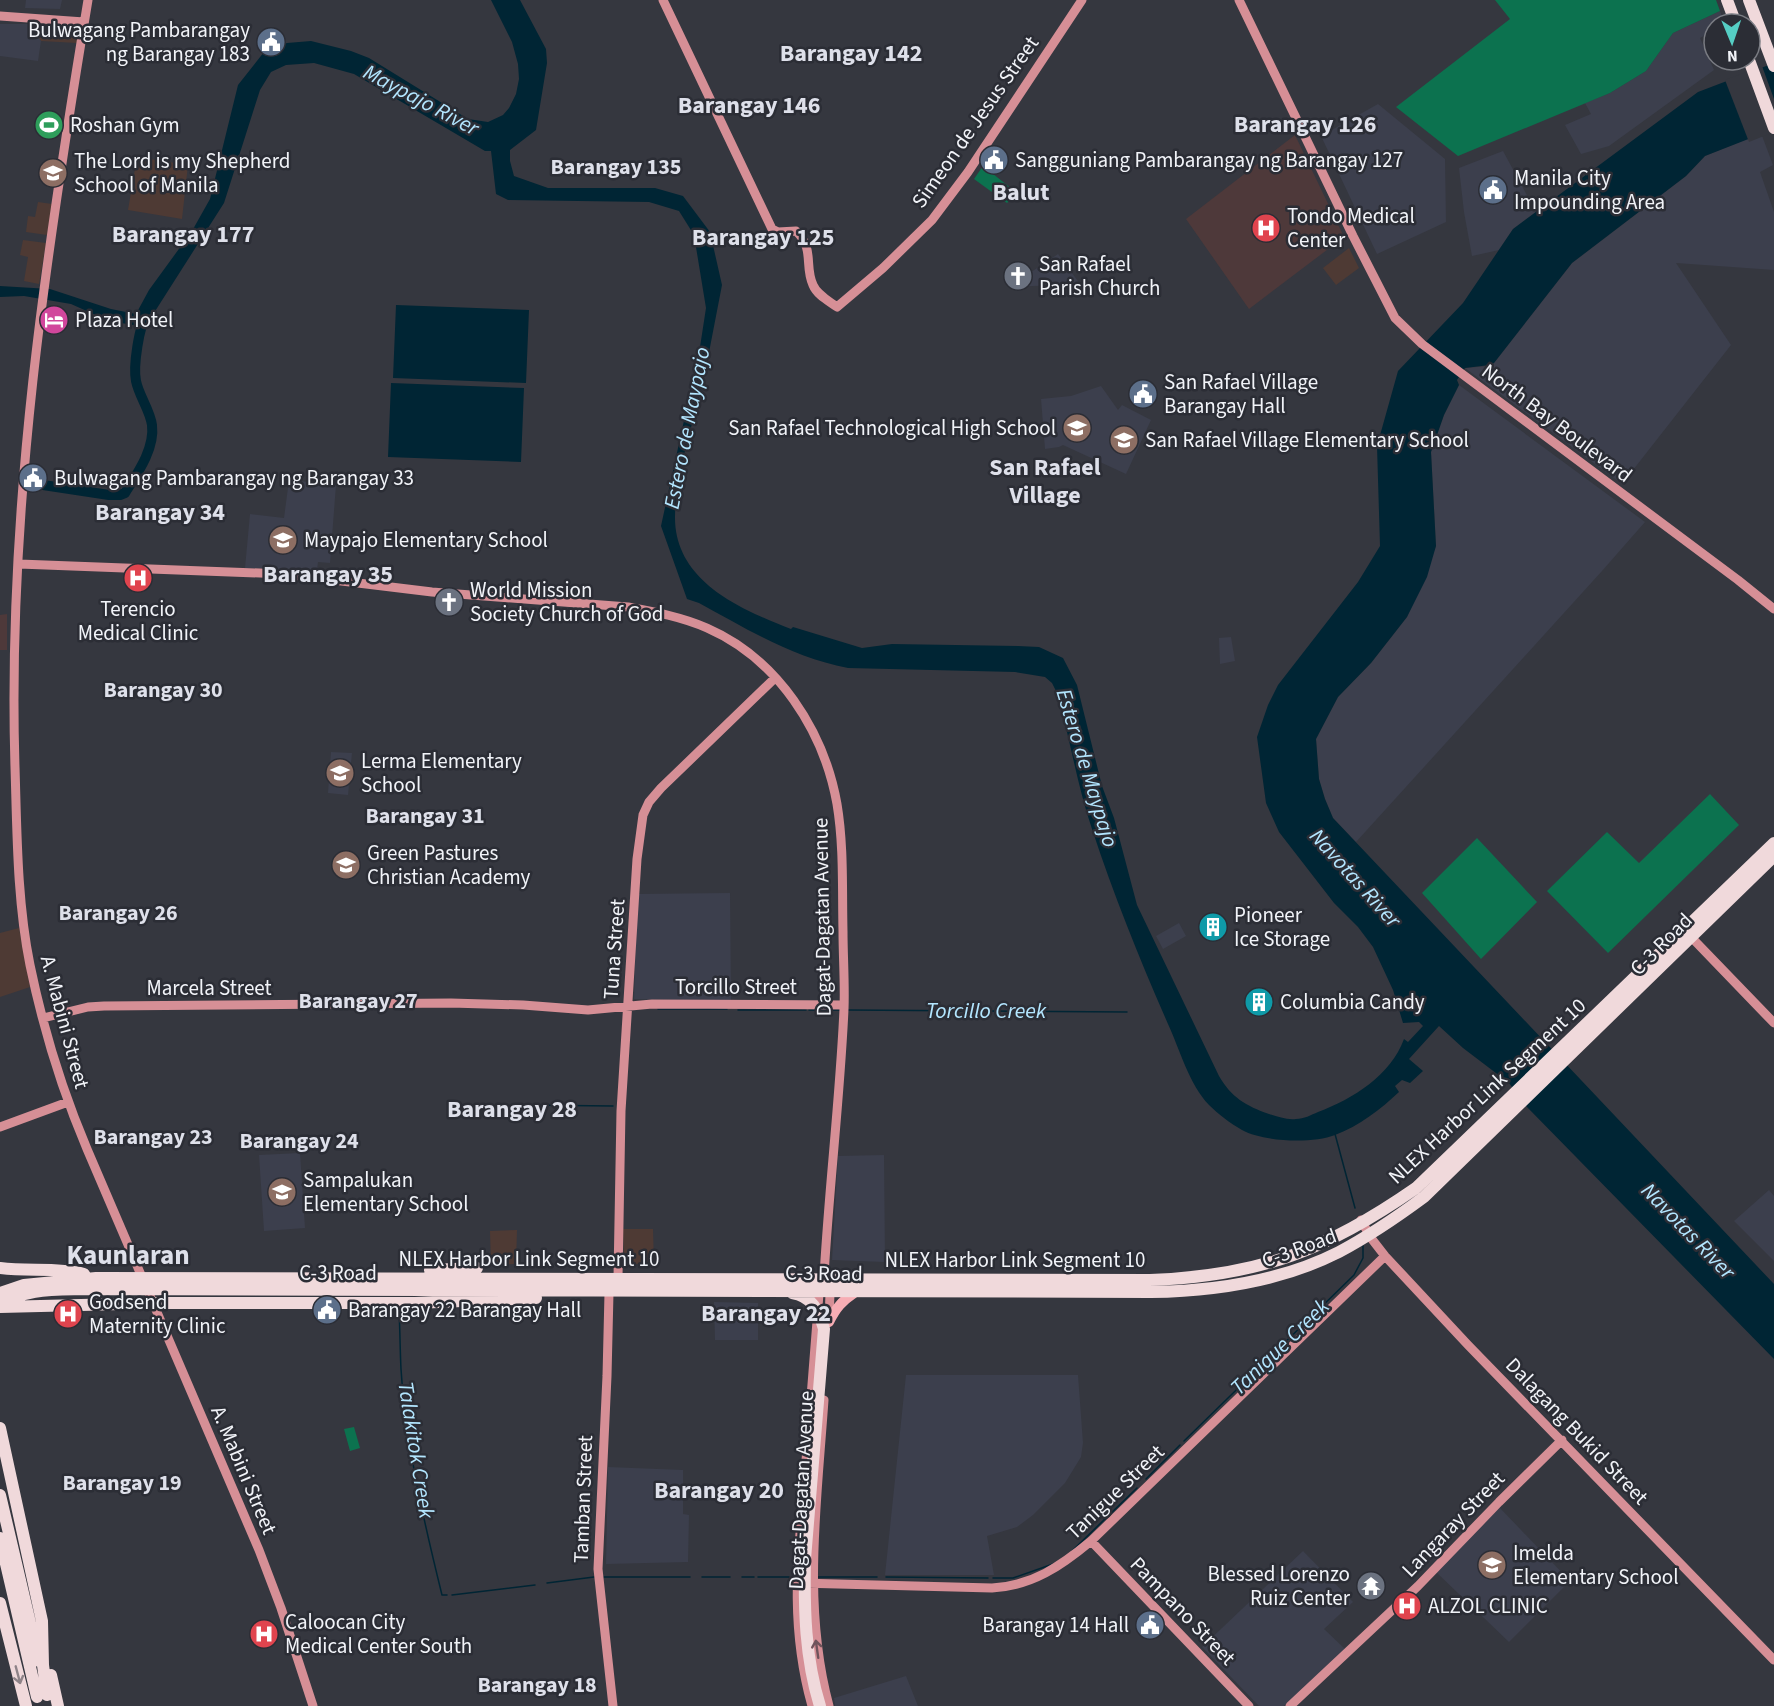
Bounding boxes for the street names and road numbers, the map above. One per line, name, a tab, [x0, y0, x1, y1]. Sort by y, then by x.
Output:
street label: Simeon de Jesus Street	[904, 30, 1046, 214]
street label: North Bay Boulevard	[1475, 356, 1639, 490]
street label: Dagat-Dagatan Avenue	[805, 817, 839, 1017]
street label: Tuna Street	[596, 898, 632, 1000]
street label: C-3 Road	[1623, 906, 1699, 982]
street label: A. Mabini Street	[33, 952, 97, 1092]
street label: Torcillo Street	[675, 972, 797, 1002]
street label: Marcela Street	[146, 973, 272, 1003]
street label: NLEX Harbor Link Segment 10	[1381, 991, 1593, 1191]
street label: C-3 Road	[1257, 1221, 1341, 1275]
street label: NLEX Harbor Link Segment 10	[399, 1244, 659, 1274]
street label: NLEX Harbor Link Segment 10	[885, 1245, 1145, 1275]
street label: C-3 Road	[785, 1257, 863, 1289]
street label: C-3 Road	[299, 1258, 377, 1288]
street label: Dalagang Bukid Street	[1499, 1351, 1655, 1511]
street label: Dagat-Dagatan Avenue	[781, 1390, 821, 1590]
street label: A. Mabini Street	[203, 1401, 285, 1539]
street label: Tamban Street	[566, 1435, 600, 1563]
street label: Tanigue Street	[1059, 1437, 1171, 1547]
street label: Langaray Street	[1395, 1464, 1511, 1584]
street label: Pampano Street	[1123, 1550, 1243, 1672]

